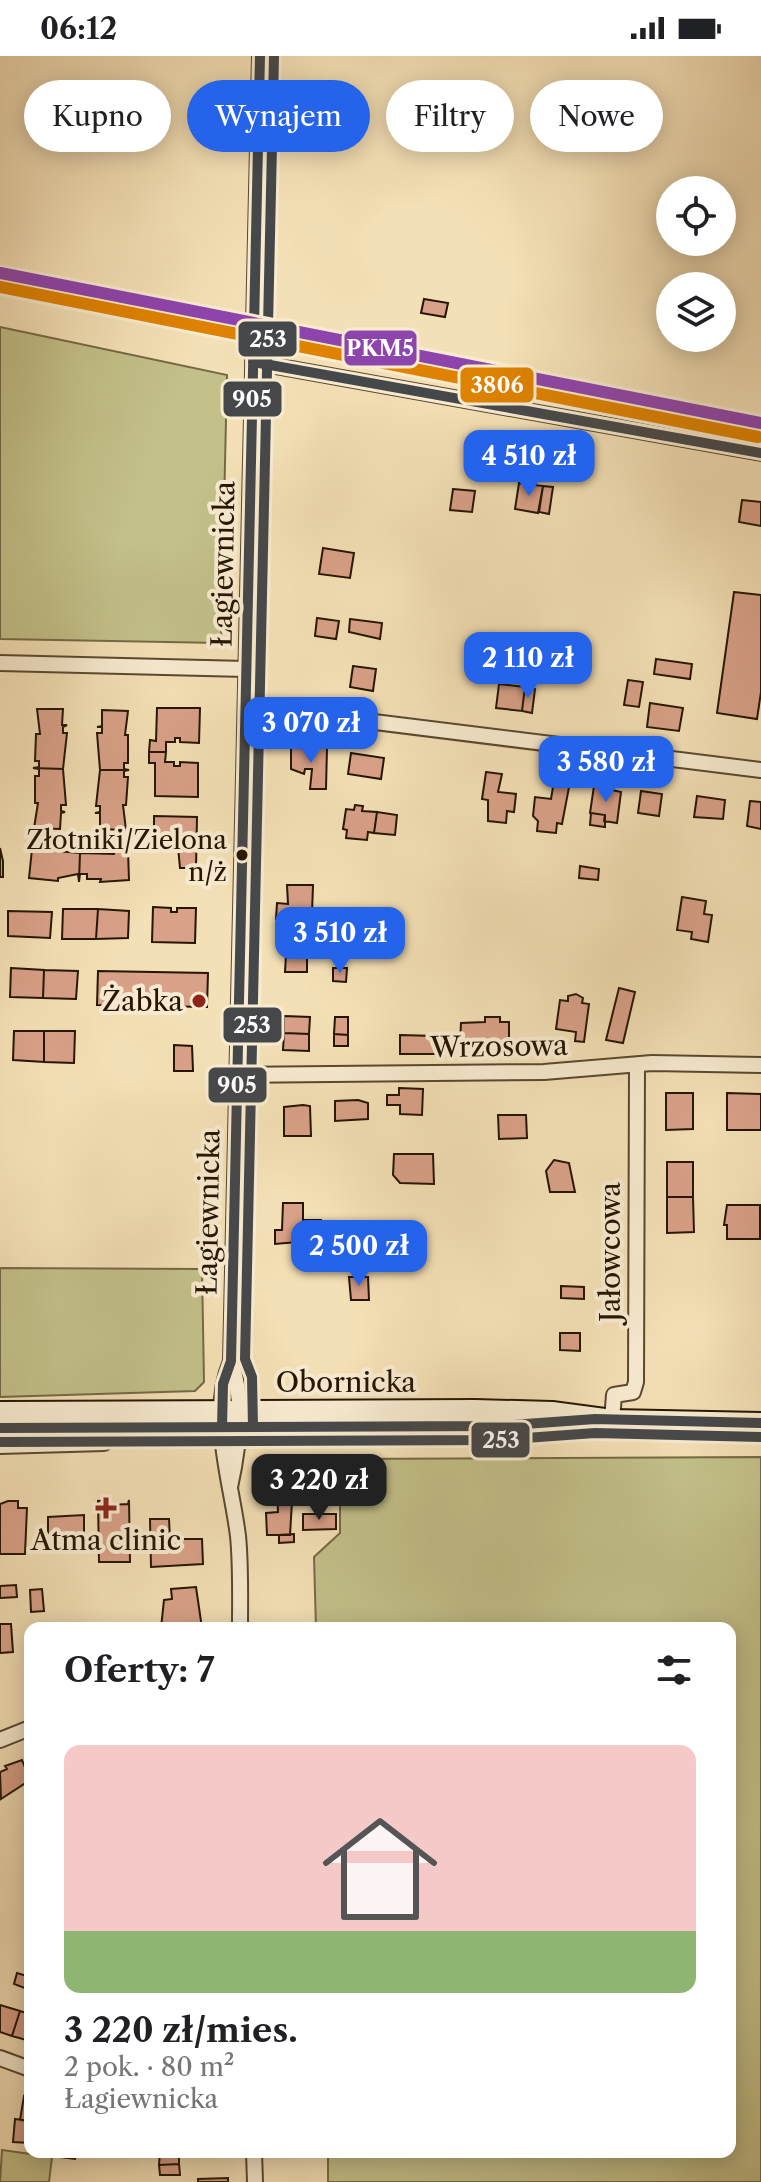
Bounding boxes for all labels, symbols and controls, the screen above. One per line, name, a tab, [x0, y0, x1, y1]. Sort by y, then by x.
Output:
text: 06:12	[40, 10, 117, 47]
chip: Kupno	[24, 80, 171, 152]
chip: Wynajem	[187, 80, 370, 152]
chip: Filtry	[386, 80, 514, 152]
chip: Nowe	[530, 80, 663, 152]
map controls	[656, 176, 736, 352]
button: locate	[656, 176, 736, 256]
button: layers	[656, 272, 736, 352]
line badge: 253	[237, 320, 298, 358]
text: 253	[249, 326, 287, 353]
line badge: PKM5	[343, 329, 418, 367]
text: PKM5	[346, 335, 414, 362]
line badge: 3806	[459, 366, 535, 404]
text: 3806	[470, 372, 524, 399]
line badge: 905	[222, 380, 283, 418]
text: 905	[232, 386, 272, 413]
pin: 4 510 zł	[446, 430, 612, 498]
text: 4 510 zł	[482, 440, 576, 472]
street label: Łagiewnicka	[205, 481, 241, 647]
pin: 2 110 zł	[445, 632, 611, 700]
text: 2 110 zł	[482, 642, 574, 674]
pin: 3 070 zł	[228, 697, 394, 765]
text: 3 070 zł	[262, 707, 360, 739]
pin: 3 580 zł	[523, 736, 689, 804]
text: 3 580 zł	[557, 746, 655, 778]
place label: Złotniki/Zielona n/ż	[26, 824, 227, 888]
marker: Złotniki/Zielona n/ż	[234, 847, 250, 863]
pin: 3 510 zł	[257, 907, 423, 975]
text: 3 510 zł	[293, 917, 387, 949]
place label: Żabka	[102, 984, 183, 1018]
marker: Żabka	[190, 992, 208, 1010]
line badge: 253	[222, 1006, 283, 1044]
text: 253	[233, 1012, 271, 1039]
street label: Wrzosowa	[429, 1028, 568, 1064]
line badge: 905	[207, 1066, 268, 1104]
text: 905	[217, 1072, 257, 1099]
street label: Łagiewnicka	[190, 1129, 226, 1295]
street label: Jałowcowa	[593, 1182, 627, 1326]
pin: 2 500 zł	[276, 1220, 442, 1288]
text: 2 500 zł	[309, 1230, 409, 1262]
street label: Obornicka	[276, 1365, 416, 1399]
line badge: 253	[470, 1421, 531, 1459]
text: 253	[482, 1427, 520, 1454]
pin: 3 220 zł	[236, 1454, 402, 1522]
text: 3 220 zł	[270, 1464, 368, 1496]
marker: Atma clinic	[95, 1497, 117, 1519]
place label: Atma clinic	[30, 1523, 181, 1557]
icon: filters	[652, 1648, 696, 1692]
text: Oferty: 7	[64, 1649, 215, 1691]
icon: home	[308, 1797, 452, 1941]
text: 3 220 zł/mies.	[64, 2009, 298, 2051]
text: 2 pok. · 80 m²	[64, 2051, 235, 2083]
text: Łagiewnicka	[64, 2083, 218, 2115]

